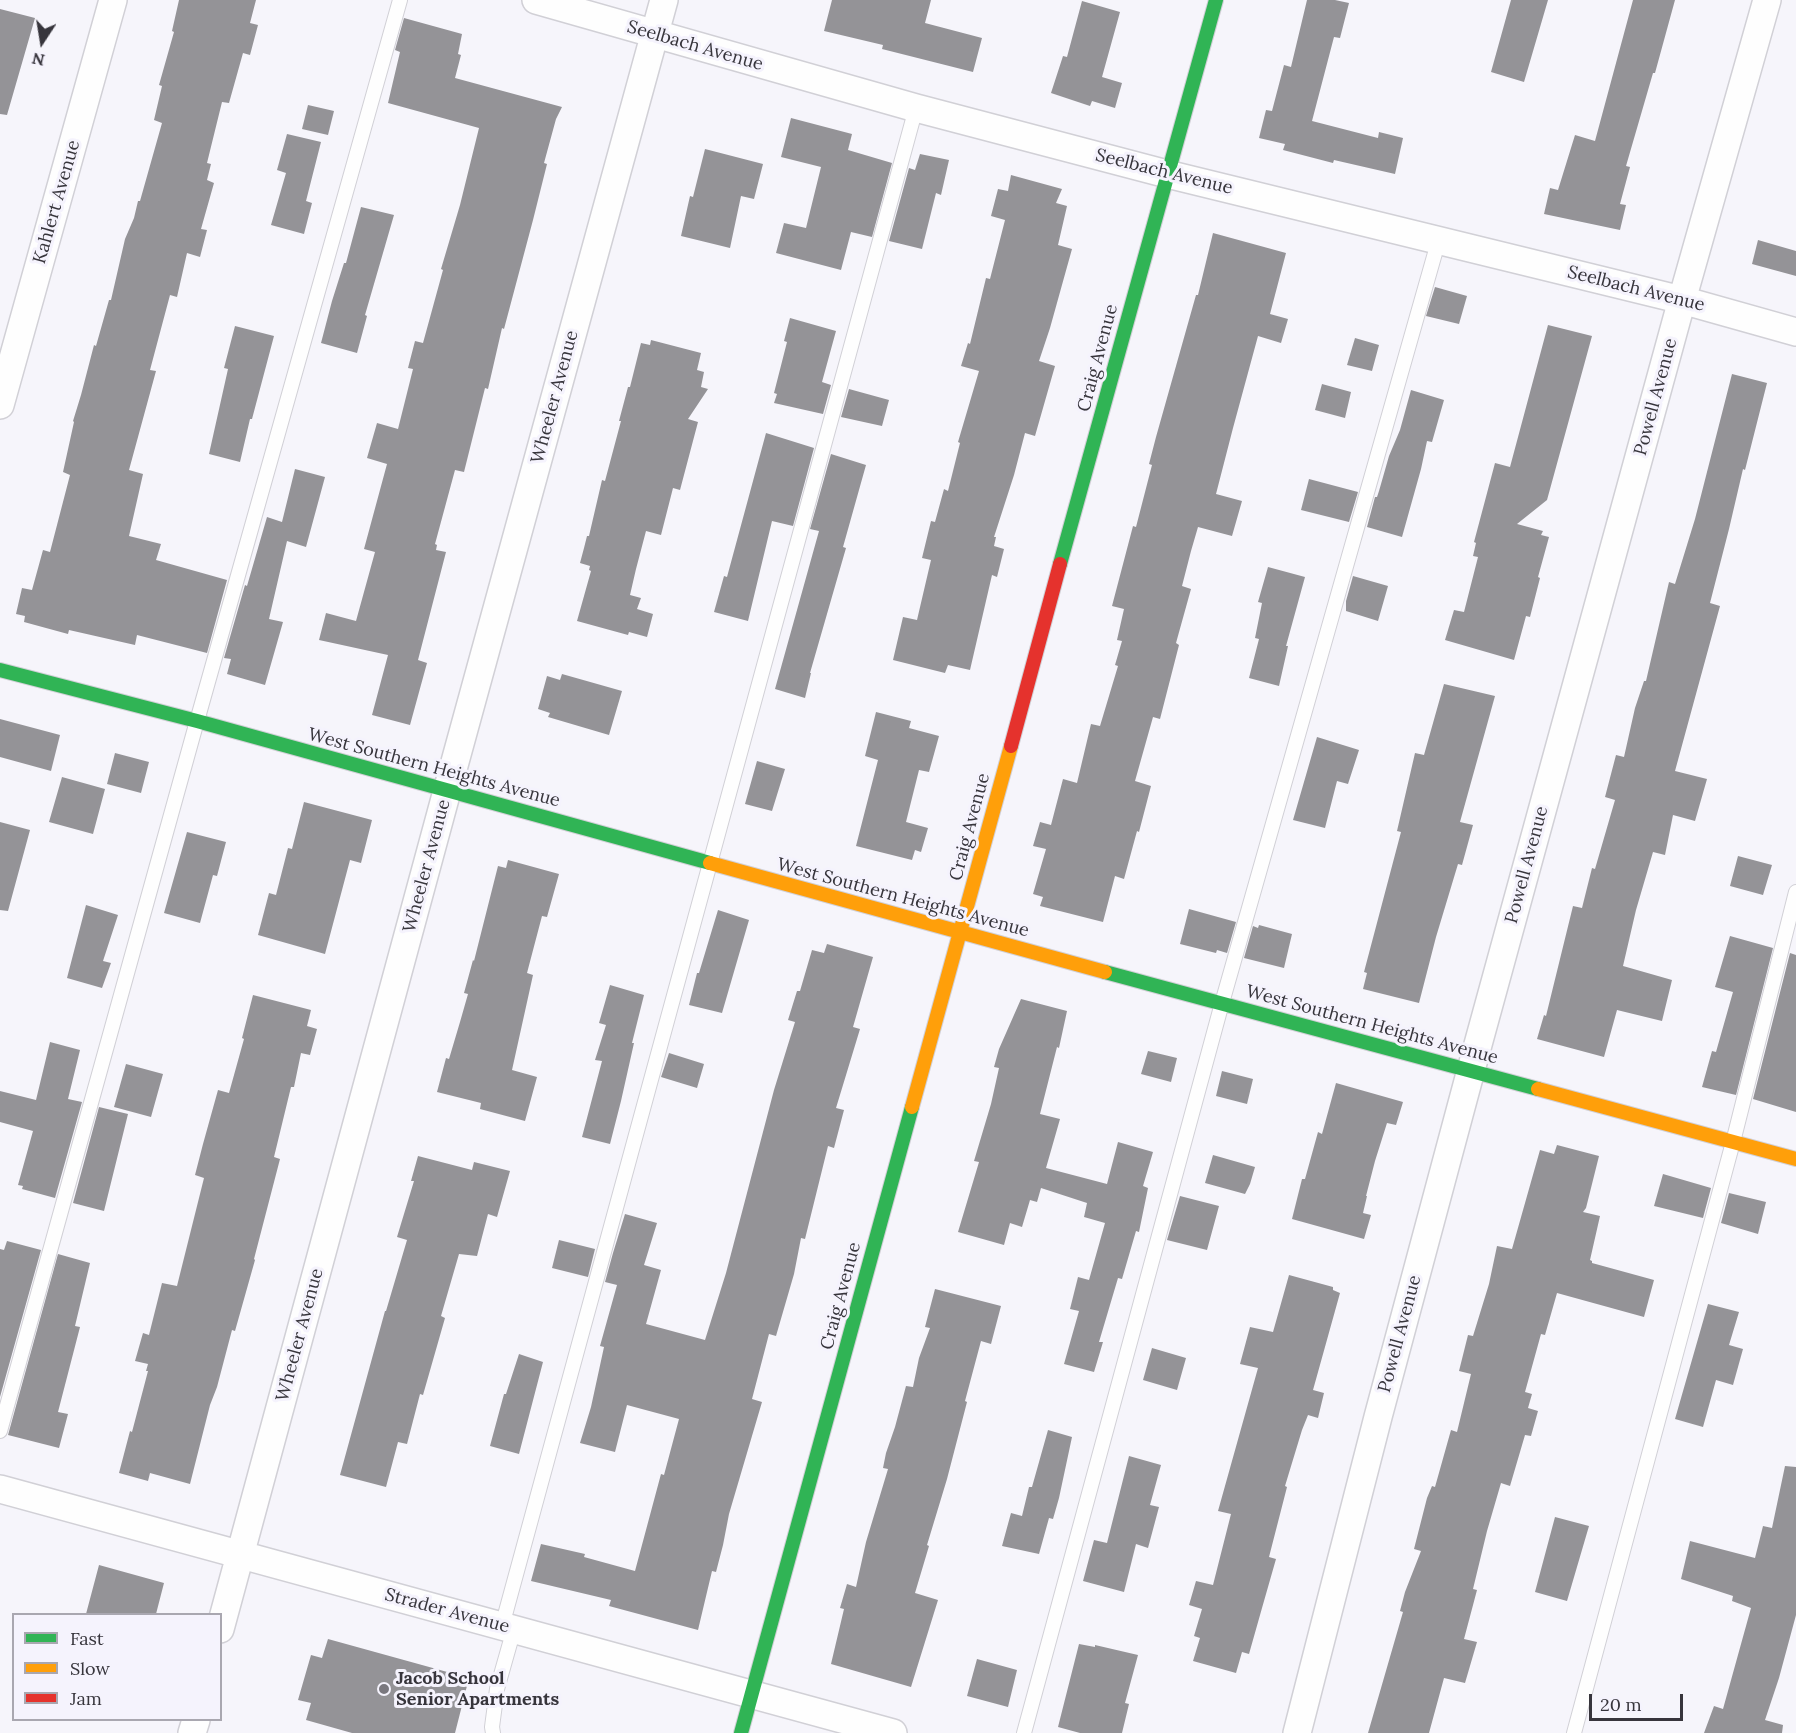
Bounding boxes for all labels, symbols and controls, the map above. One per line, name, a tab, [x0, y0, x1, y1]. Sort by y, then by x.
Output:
north arrow	[12, 12, 72, 72]
street label: Seelbach Avenue	[625, 16, 765, 76]
text: N	[30, 49, 46, 71]
street label: Kahlert Avenue	[29, 138, 85, 266]
street label: Seelbach Avenue	[1093, 145, 1235, 199]
street label: Seelbach Avenue	[1565, 262, 1707, 316]
street label: Craig Avenue	[1073, 302, 1123, 414]
street label: Wheeler Avenue	[527, 328, 583, 466]
street label: Powell Avenue	[1630, 336, 1682, 458]
street label: West Southern Heights Avenue	[306, 724, 562, 812]
street label: Craig Avenue	[945, 771, 995, 883]
street label: Wheeler Avenue	[399, 797, 455, 935]
street label: Powell Avenue	[1501, 804, 1553, 926]
street label: West Southern Heights Avenue	[775, 854, 1031, 942]
street label: West Southern Heights Avenue	[1244, 981, 1500, 1069]
street label: Craig Avenue	[816, 1240, 866, 1352]
street label: Wheeler Avenue	[272, 1266, 328, 1404]
street label: Powell Avenue	[1374, 1273, 1426, 1395]
street label: Strader Avenue	[382, 1584, 512, 1638]
legend	[12, 1613, 222, 1721]
text: Fast	[70, 1627, 104, 1650]
text: Slow	[70, 1657, 110, 1680]
place label: Jacob School Senior Apartments	[396, 1668, 559, 1710]
marker: Jacob School Senior Apartments	[377, 1682, 391, 1696]
scale bar	[1592, 1682, 1686, 1720]
text: Jam	[70, 1687, 102, 1710]
text: 20 m	[1600, 1693, 1642, 1716]

